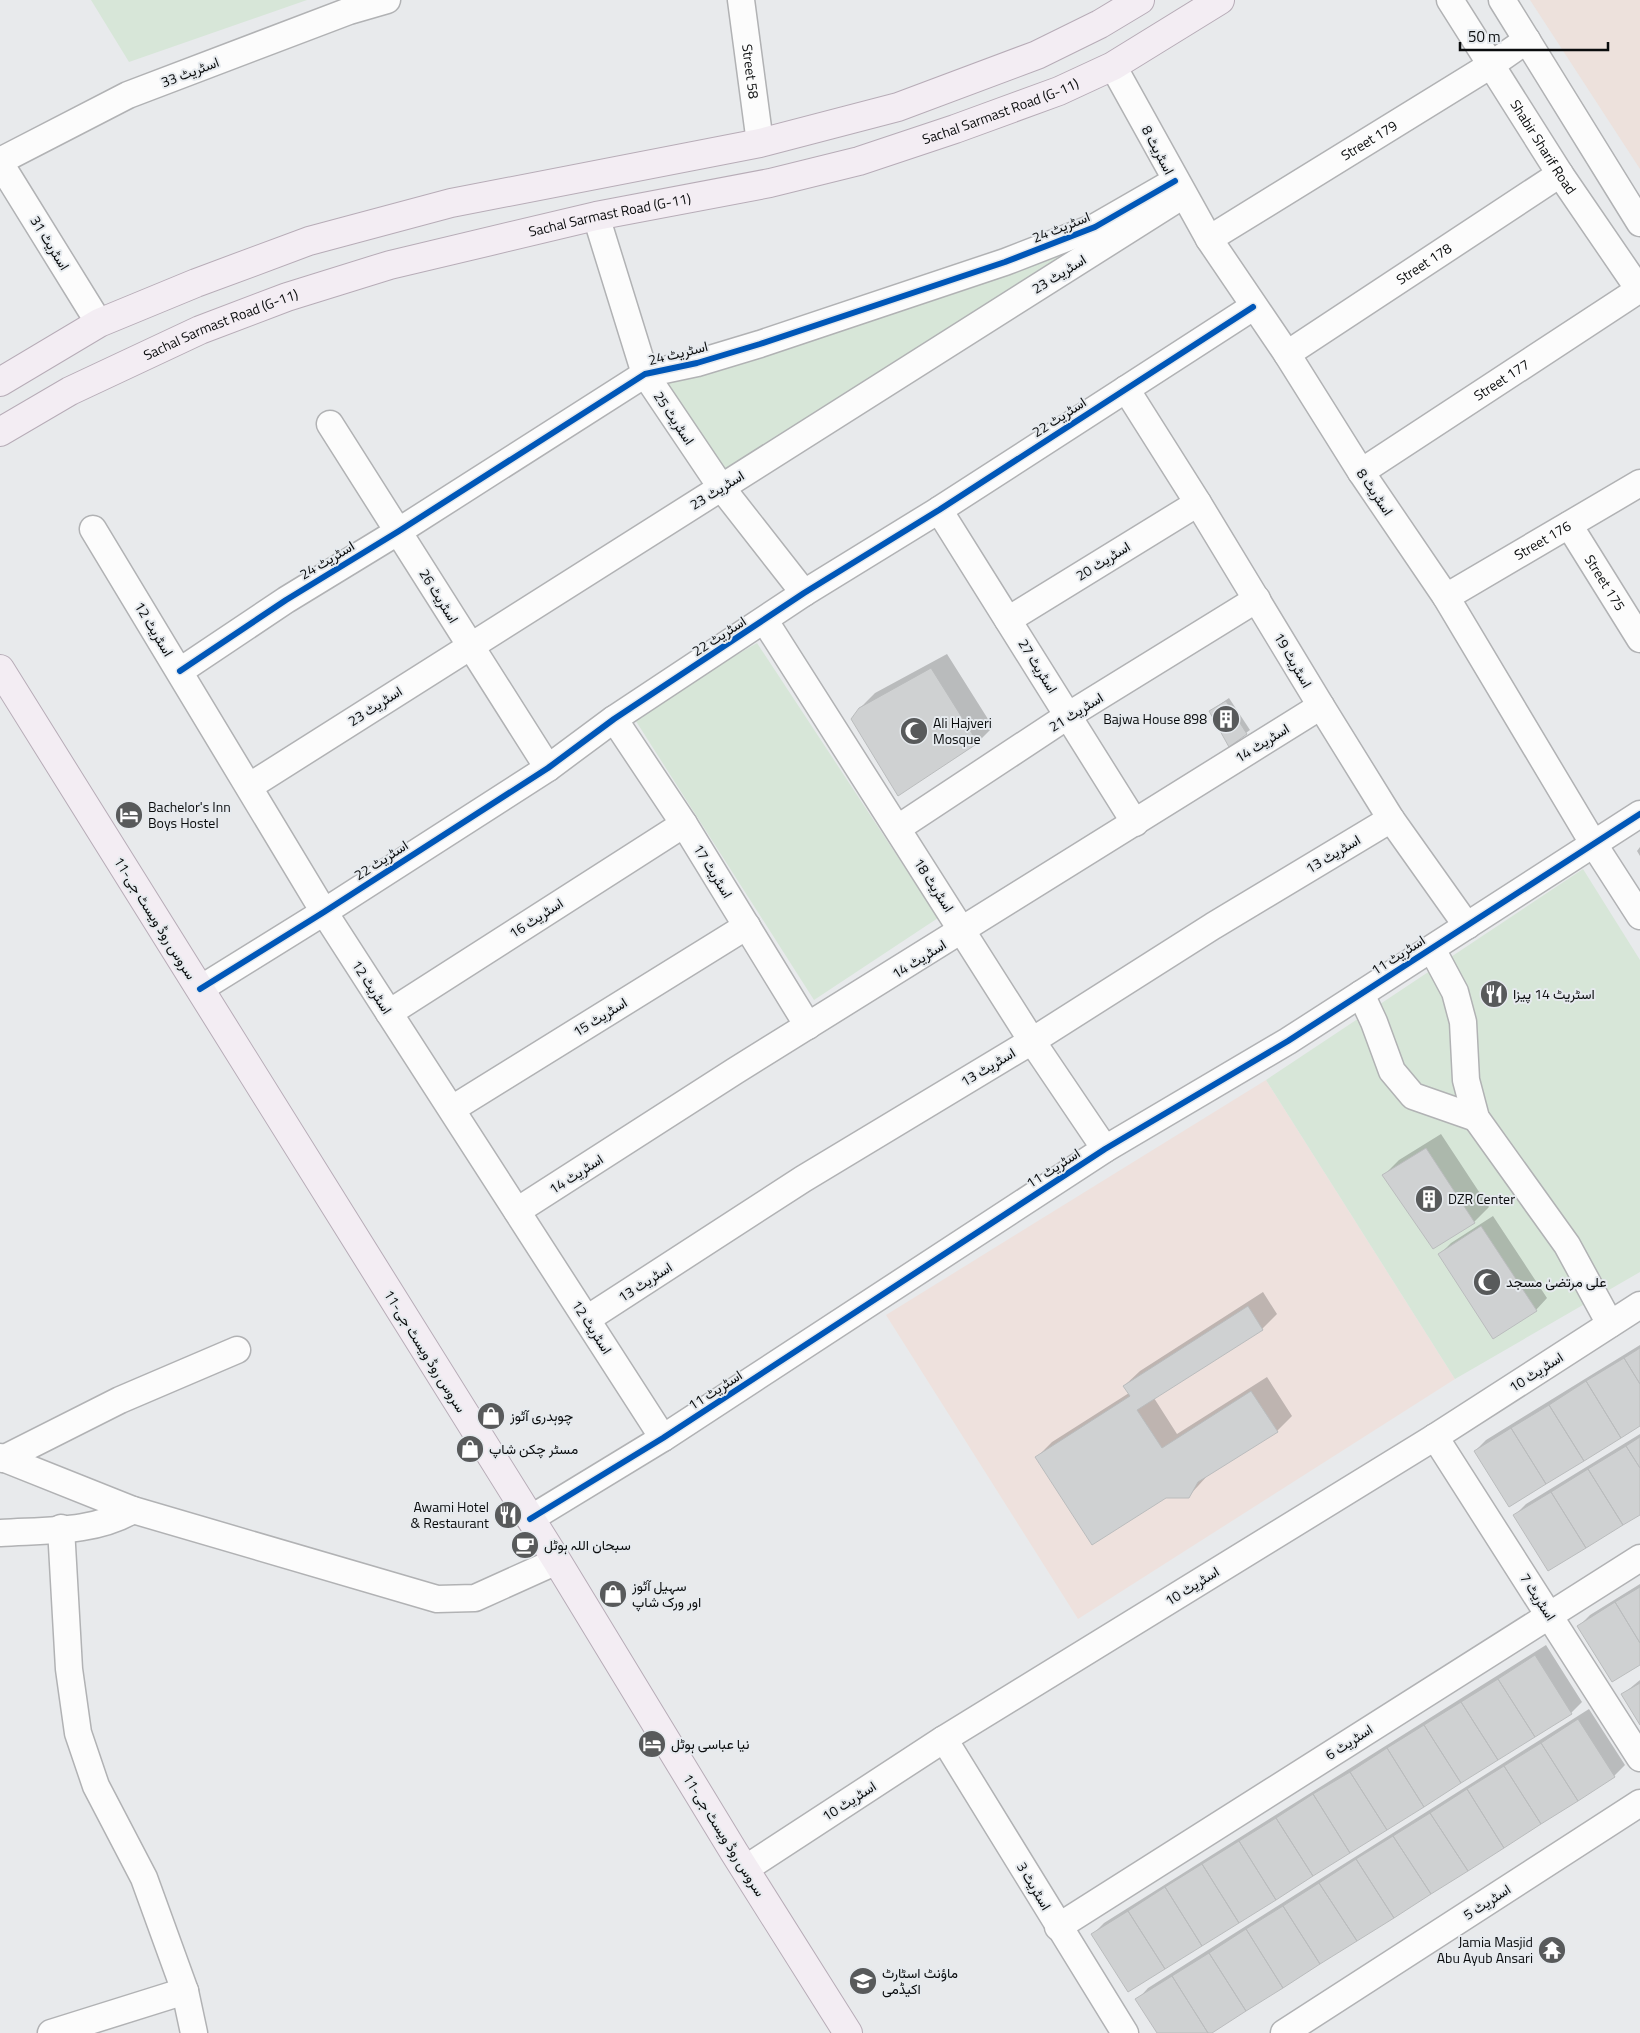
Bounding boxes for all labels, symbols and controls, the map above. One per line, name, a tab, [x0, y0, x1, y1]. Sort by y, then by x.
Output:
scale bar	[1460, 20, 1608, 52]
text: 50 m	[1468, 25, 1501, 48]
street label: Street 58	[737, 43, 765, 100]
street label: اسٹریٹ 33	[158, 51, 222, 92]
street label: Sachal Sarmast Road (G-11)	[919, 72, 1082, 149]
street label: Shabir Sharif Road	[1505, 95, 1582, 198]
street label: Street 179	[1337, 114, 1401, 165]
street label: اسٹریٹ 8	[1137, 122, 1180, 178]
street label: Sachal Sarmast Road (G-11)	[526, 187, 693, 242]
street label: اسٹریٹ 24	[1029, 205, 1093, 248]
street label: اسٹریٹ 31	[25, 211, 75, 274]
street label: Street 178	[1392, 237, 1456, 289]
street label: اسٹریٹ 23	[1027, 249, 1090, 299]
street label: Sachal Sarmast Road (G-11)	[140, 283, 300, 365]
street label: اسٹریٹ 24	[646, 335, 710, 370]
street label: Street 177	[1469, 353, 1533, 405]
street label: اسٹریٹ 25	[649, 387, 700, 449]
street label: اسٹریٹ 22	[1028, 391, 1090, 442]
street label: اسٹریٹ 8	[1352, 464, 1399, 519]
street label: اسٹریٹ 23	[685, 465, 748, 515]
street label: Street 176	[1510, 515, 1575, 565]
street label: اسٹریٹ 24	[295, 535, 358, 584]
street label: اسٹریٹ 20	[1071, 536, 1134, 586]
street label: Street 175	[1580, 550, 1631, 615]
street label: اسٹریٹ 26	[414, 564, 464, 627]
street label: اسٹریٹ 12	[130, 597, 179, 660]
street label: اسٹریٹ 22	[688, 610, 750, 661]
street label: اسٹریٹ 19	[1269, 628, 1318, 691]
street label: اسٹریٹ 27	[1013, 634, 1063, 697]
street label: اسٹریٹ 23	[344, 680, 406, 731]
street label: اسٹریٹ 21	[1044, 687, 1107, 737]
building icon: Bajwa House 898	[1211, 704, 1241, 734]
place label: Bajwa House 898	[1103, 708, 1207, 729]
place label: Ali Hajveri Mosque	[933, 712, 992, 749]
mosque icon: Ali Hajveri Mosque	[899, 716, 929, 746]
street label: اسٹریٹ 14	[1230, 718, 1293, 768]
place label: Bachelor's Inn Boys Hostel	[148, 796, 231, 833]
hotel icon: Bachelor's Inn Boys Hostel	[114, 800, 144, 830]
street label: اسٹریٹ 13	[1301, 829, 1364, 878]
street label: اسٹریٹ 22	[350, 834, 412, 885]
street label: اسٹریٹ 17	[688, 839, 738, 902]
street label: سروس روڈ ویسٹ جی-11	[109, 852, 202, 983]
street label: اسٹریٹ 18	[909, 854, 960, 916]
street label: اسٹریٹ 16	[505, 892, 567, 943]
street label: اسٹریٹ 11	[1367, 929, 1429, 980]
street label: اسٹریٹ 14	[887, 934, 950, 984]
street label: اسٹریٹ 12	[347, 956, 398, 1018]
restaurant icon: اسٹریٹ 14 پیزا	[1479, 979, 1509, 1009]
place label: اسٹریٹ 14 پیزا	[1513, 983, 1595, 1004]
street label: اسٹریٹ 15	[568, 992, 631, 1042]
street label: اسٹریٹ 13	[956, 1042, 1019, 1091]
street label: اسٹریٹ 11	[1022, 1142, 1084, 1193]
street label: اسٹریٹ 14	[545, 1148, 607, 1199]
building icon: DZR Center	[1414, 1184, 1444, 1214]
place label: DZR Center	[1448, 1188, 1515, 1209]
street label: اسٹریٹ 13	[614, 1256, 676, 1307]
mosque icon: علی مرتضیٰ مسجد	[1472, 1267, 1502, 1297]
place label: علی مرتضیٰ مسجد	[1506, 1271, 1607, 1292]
street label: سروس روڈ ویسٹ جی-11	[379, 1285, 472, 1416]
street label: اسٹریٹ 12	[567, 1296, 618, 1358]
street label: اسٹریٹ 10	[1505, 1346, 1567, 1397]
street label: اسٹریٹ 11	[684, 1364, 746, 1415]
shop icon: چوہدری آٹوز	[476, 1401, 506, 1431]
place label: چوہدری آٹوز	[509, 1405, 573, 1426]
shop icon: مسٹر چکن شاپ	[455, 1434, 485, 1464]
place label: مسٹر چکن شاپ	[489, 1438, 578, 1459]
place label: Awami Hotel & Restaurant	[411, 1496, 489, 1533]
restaurant icon: Awami Hotel & Restaurant	[493, 1500, 523, 1530]
cafe icon: سبحان اللہ ہوٹل	[510, 1530, 540, 1560]
place label: سبحان اللہ ہوٹل	[544, 1534, 631, 1555]
street label: اسٹریٹ 10	[1160, 1561, 1223, 1611]
street label: اسٹریٹ 7	[1515, 1569, 1562, 1625]
place label: سہیل آٹوز اور ورک شاپ	[631, 1575, 701, 1612]
shop icon: سہیل آٹوز اور ورک شاپ	[598, 1579, 628, 1609]
street label: اسٹریٹ 6	[1321, 1718, 1377, 1765]
hotel icon: نیا عباسی ہوٹل	[637, 1729, 667, 1759]
place label: نیا عباسی ہوٹل	[671, 1733, 750, 1754]
street label: سروس روڈ ویسٹ جی-11	[678, 1769, 771, 1900]
street label: اسٹریٹ 10	[818, 1775, 880, 1826]
street label: اسٹریٹ 3	[1012, 1858, 1057, 1914]
street label: اسٹریٹ 5	[1459, 1878, 1515, 1925]
place label: Jamia Masjid Abu Ayub Ansari	[1437, 1931, 1533, 1968]
temple icon: Jamia Masjid Abu Ayub Ansari	[1537, 1935, 1567, 1965]
place label: ماؤنٹ اسٹارٹ اکیڈمی	[882, 1962, 958, 1999]
school or university icon: ماؤنٹ اسٹارٹ اکیڈمی	[848, 1966, 878, 1996]

